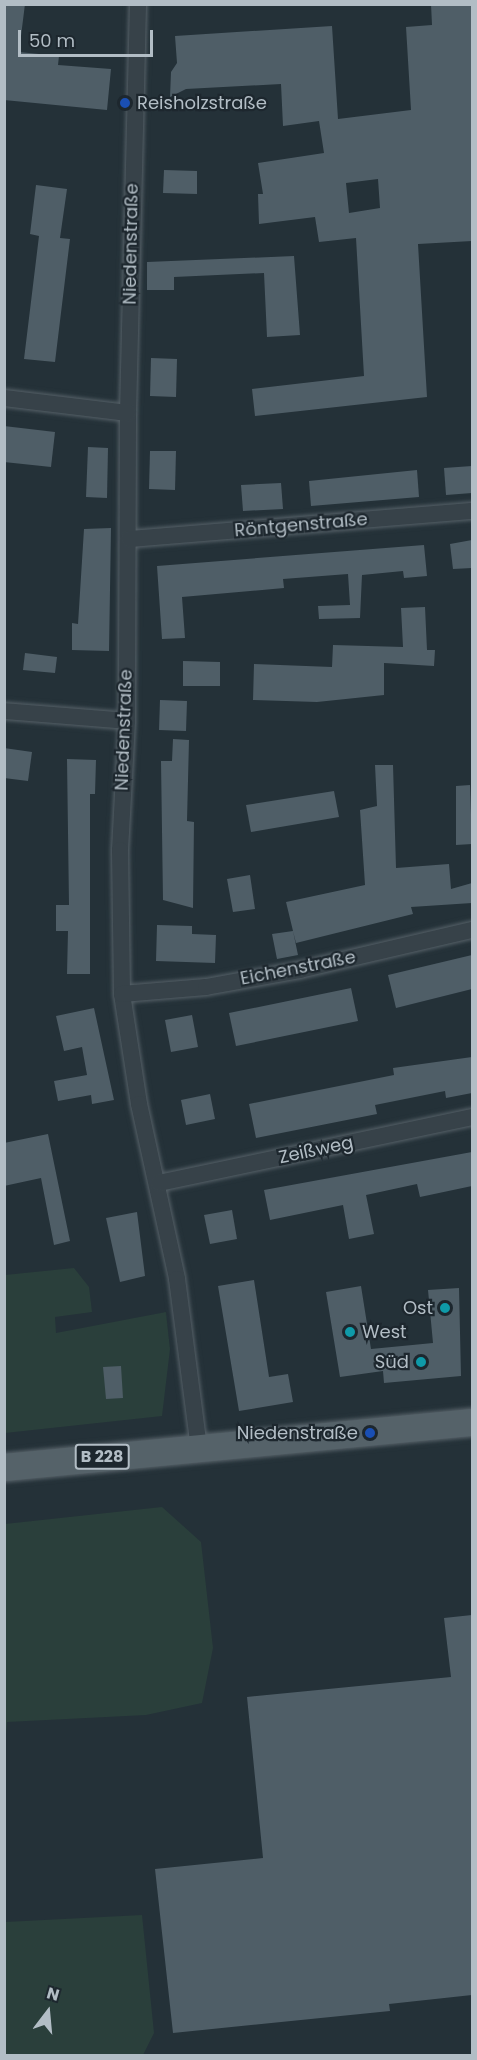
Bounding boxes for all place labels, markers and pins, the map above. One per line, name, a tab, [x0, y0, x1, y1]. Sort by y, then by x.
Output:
place label: Reisholzstraße	[137, 92, 267, 114]
marker: Reisholzstraße	[118, 96, 132, 110]
place label: Ost	[403, 1297, 433, 1319]
marker: Ost	[438, 1301, 452, 1315]
place label: West	[362, 1321, 407, 1343]
marker: West	[343, 1325, 357, 1339]
place label: Süd	[375, 1351, 409, 1373]
marker: Süd	[414, 1355, 428, 1369]
place label: Niedenstraße	[237, 1422, 358, 1444]
marker: Niedenstraße	[363, 1426, 377, 1440]

